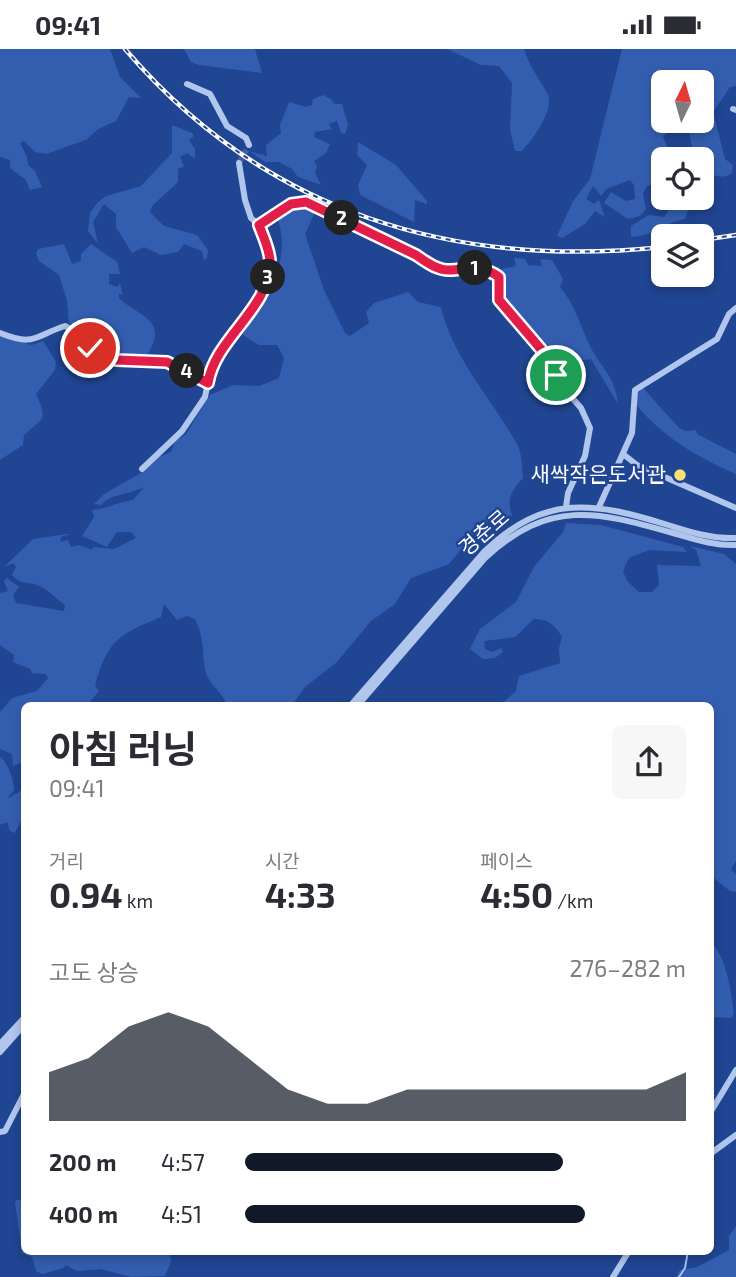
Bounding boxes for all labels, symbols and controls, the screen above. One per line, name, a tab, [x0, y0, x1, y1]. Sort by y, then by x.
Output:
text: 09:41	[35, 9, 101, 40]
north arrow	[651, 70, 714, 133]
map controls	[651, 70, 714, 287]
button: locate	[651, 147, 714, 210]
pin: 2	[324, 201, 360, 235]
text: 2	[336, 206, 347, 229]
button: layers	[651, 224, 714, 287]
pin: 1	[458, 251, 492, 285]
text: 1	[470, 256, 479, 279]
pin: 3	[250, 259, 286, 295]
text: 3	[262, 265, 273, 288]
pin	[60, 318, 120, 378]
icon: check	[71, 329, 109, 367]
pin	[526, 345, 586, 405]
pin: 4	[170, 353, 204, 389]
icon: arrive	[537, 356, 575, 394]
text: 4	[180, 359, 193, 382]
place label: 새싹작은도서관	[531, 461, 666, 486]
marker: 새싹작은도서관	[672, 467, 688, 483]
street label: 경춘로	[453, 503, 513, 560]
text: 아침 러닝	[49, 725, 197, 771]
button: share	[612, 725, 686, 799]
text: 09:41	[49, 774, 105, 802]
text: 거리	[49, 849, 84, 872]
text: 시간	[265, 849, 300, 872]
text: 페이스	[480, 849, 533, 872]
text: 0.94	[49, 873, 123, 915]
text: 4:33	[265, 873, 336, 915]
text: 4:50	[480, 873, 553, 915]
text: km	[123, 889, 153, 912]
text: /km	[553, 889, 593, 912]
text: 276–282 m	[569, 954, 686, 982]
text: 고도 상승	[49, 958, 139, 986]
text: 200 m	[49, 1148, 117, 1176]
text: 4:57	[161, 1148, 205, 1176]
text: 400 m	[49, 1200, 118, 1228]
text: 4:51	[161, 1200, 202, 1228]

